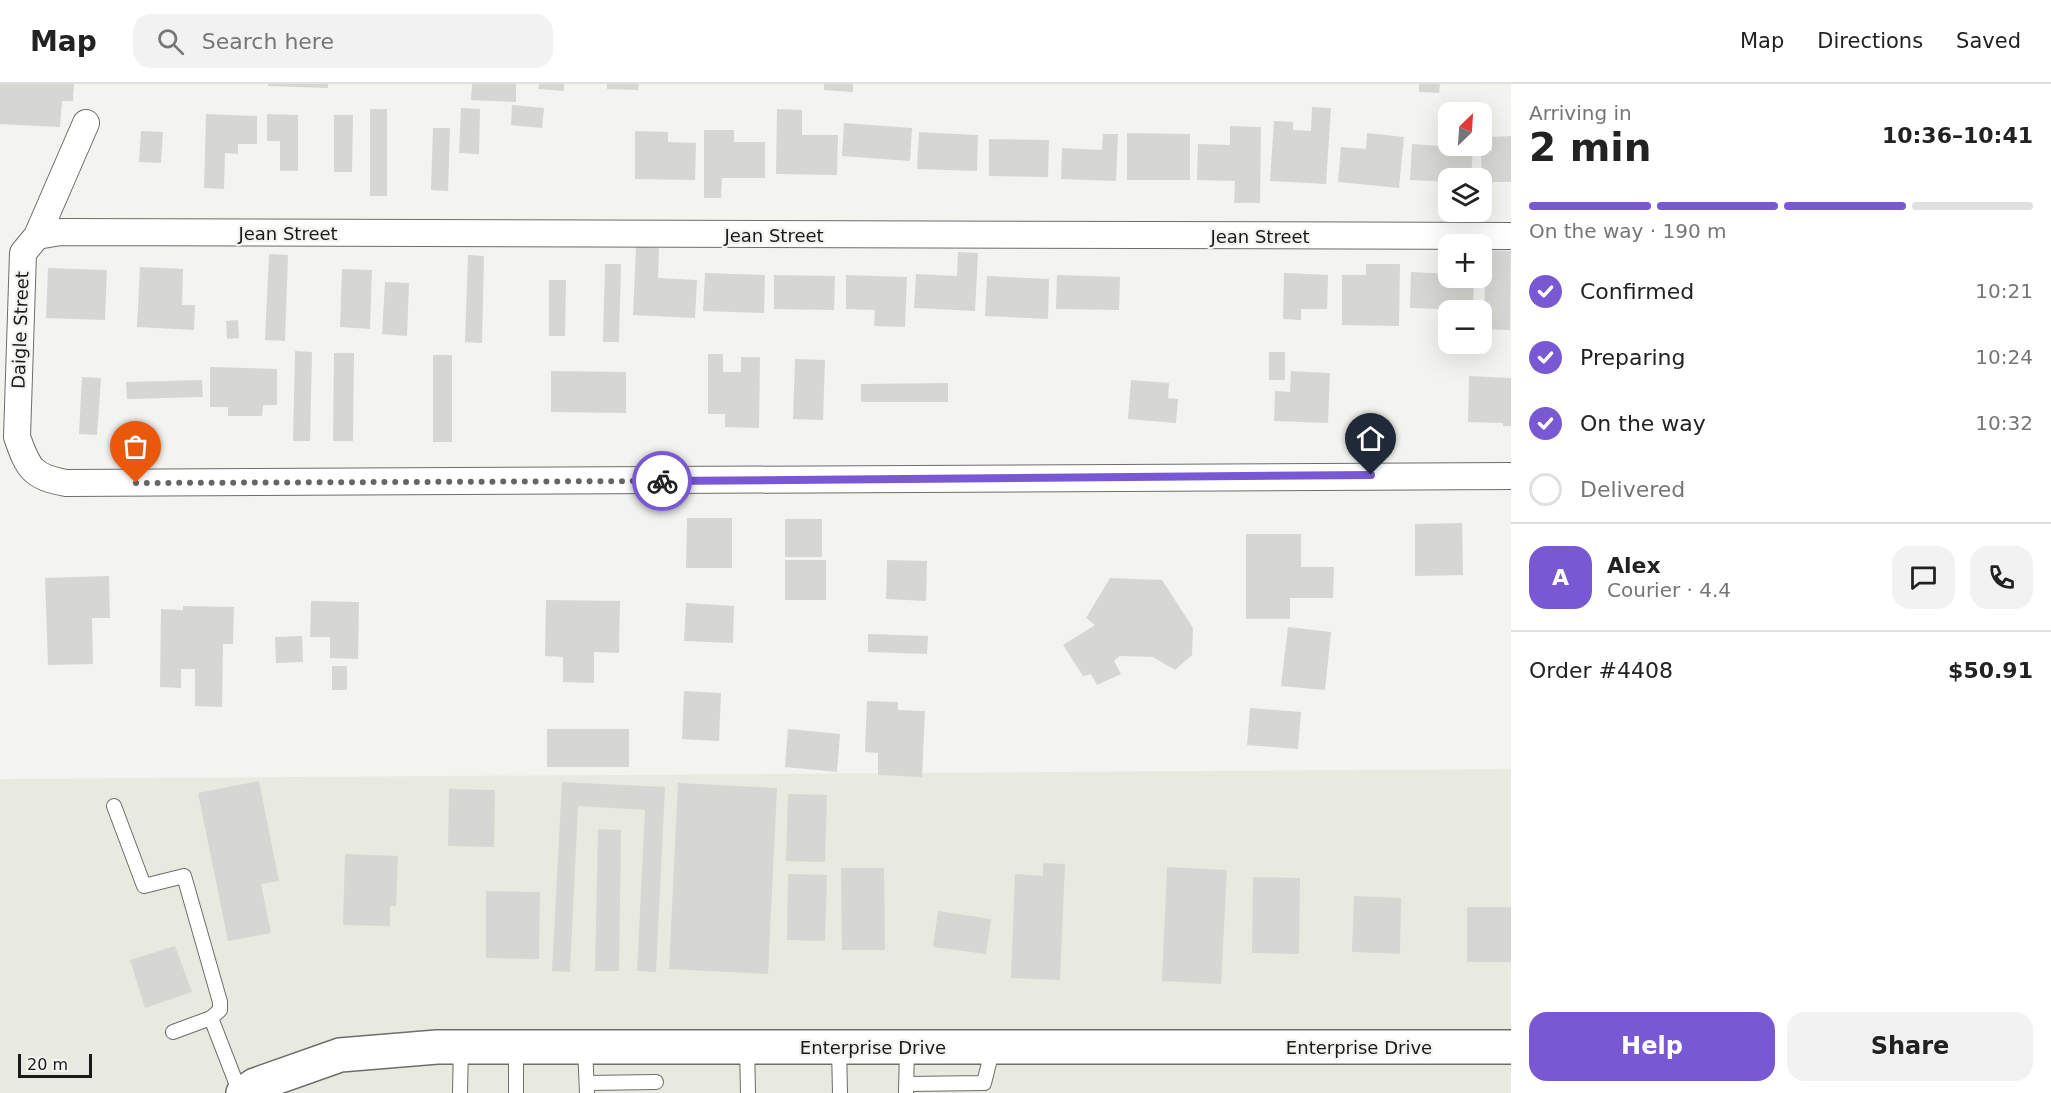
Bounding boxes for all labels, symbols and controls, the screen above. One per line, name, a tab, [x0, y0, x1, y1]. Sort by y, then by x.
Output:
search box	[133, 14, 553, 68]
text: Map	[30, 25, 97, 58]
icon: search	[154, 25, 187, 58]
text: Search here	[202, 29, 334, 54]
text: Map	[1740, 29, 1784, 53]
text: Directions	[1817, 29, 1923, 53]
text: Saved	[1956, 29, 2021, 53]
text: Arriving in	[1529, 101, 1632, 125]
north arrow	[1438, 102, 1492, 156]
map controls	[1438, 102, 1492, 354]
text: 10:36–10:41	[1882, 123, 2033, 148]
text: 2 min	[1529, 125, 1651, 170]
button: layers	[1438, 168, 1492, 222]
text: On the way · 190 m	[1529, 219, 1727, 243]
street label: Jean Street	[237, 223, 338, 244]
street label: Jean Street	[723, 225, 824, 246]
street label: Jean Street	[1209, 226, 1310, 247]
button: +	[1438, 234, 1492, 288]
street label: Daigle Street	[7, 271, 33, 389]
icon: check	[1529, 275, 1562, 308]
text: Confirmed	[1580, 279, 1694, 304]
text: 10:21	[1975, 279, 2033, 303]
button: −	[1438, 300, 1492, 354]
icon: check	[1529, 341, 1562, 374]
text: Preparing	[1580, 345, 1686, 370]
text: 10:24	[1975, 345, 2033, 369]
icon: check	[1529, 407, 1562, 440]
text: On the way	[1580, 411, 1706, 436]
text: 10:32	[1975, 411, 2033, 435]
pin	[1345, 413, 1396, 475]
pin	[110, 421, 161, 483]
icon: home	[1354, 422, 1387, 455]
icon: bag	[119, 430, 152, 463]
courier	[632, 451, 692, 511]
icon: bike	[646, 465, 679, 498]
text: Delivered	[1580, 477, 1685, 502]
button: chat	[1892, 546, 1955, 609]
button: phone	[1970, 546, 2033, 609]
text: Alex	[1607, 553, 1661, 578]
text: A	[1552, 565, 1569, 590]
text: Courier · 4.4	[1607, 578, 1731, 602]
text: Order #4408	[1529, 658, 1673, 683]
text: $50.91	[1948, 658, 2033, 683]
button: Help	[1529, 1012, 1775, 1081]
button: Share	[1787, 1012, 2033, 1081]
street label: Enterprise Drive	[800, 1037, 946, 1058]
street label: Enterprise Drive	[1286, 1037, 1432, 1058]
scale bar	[18, 1051, 92, 1078]
text: 20 m	[27, 1055, 68, 1074]

